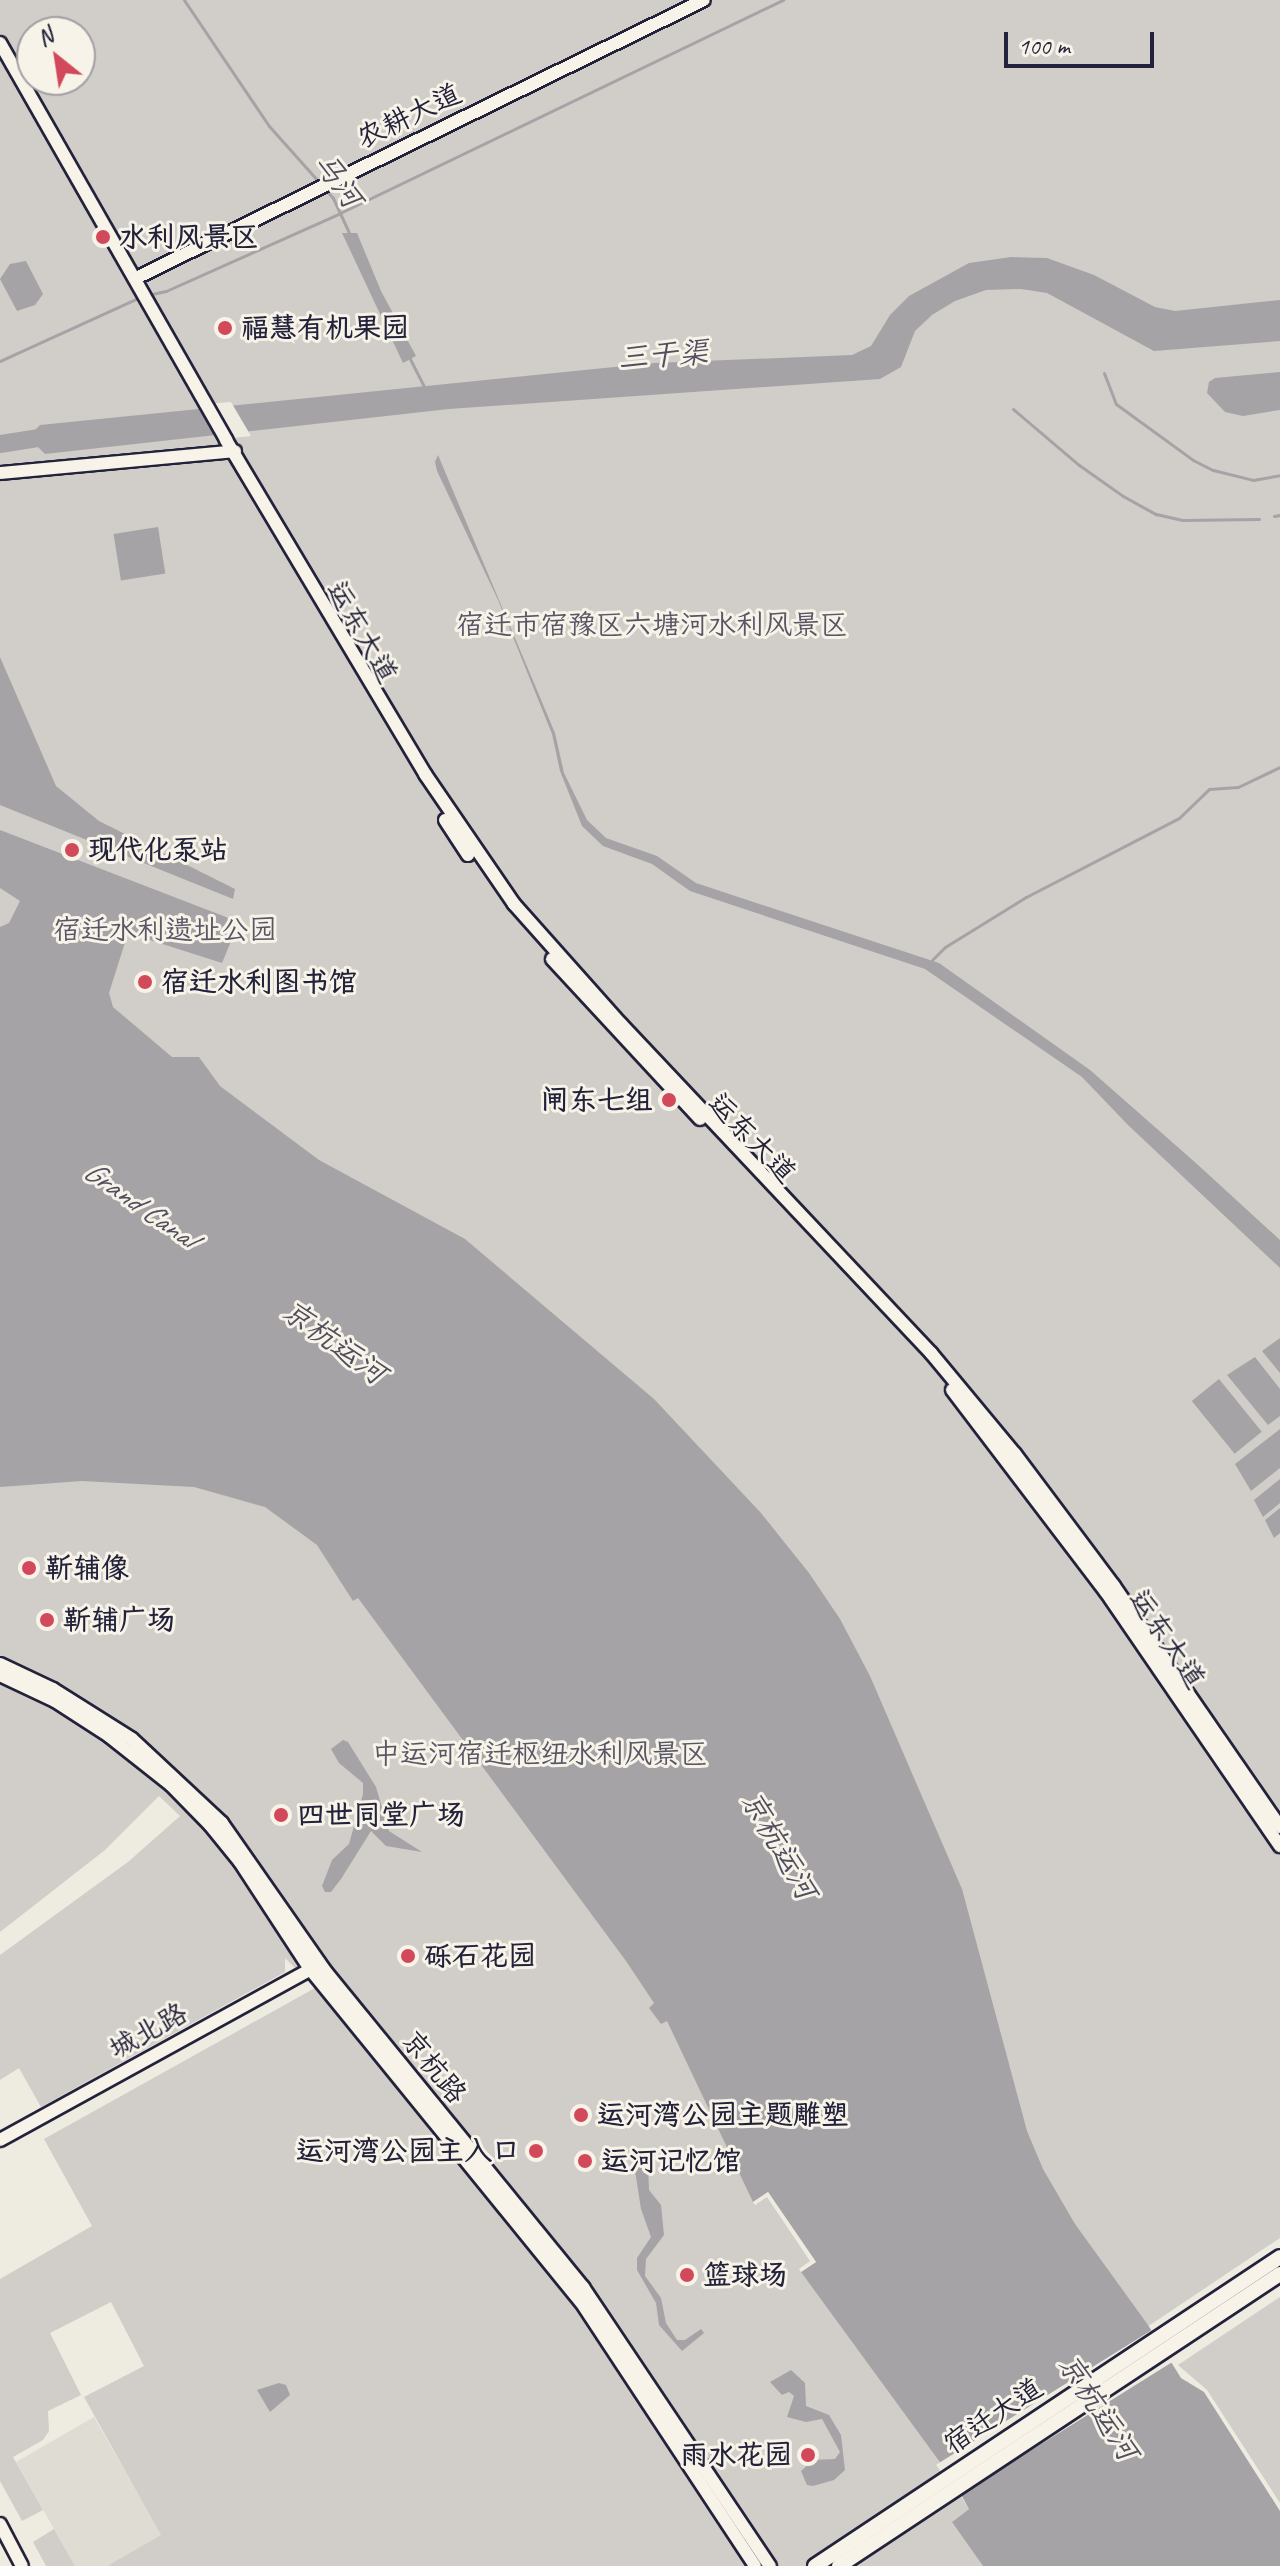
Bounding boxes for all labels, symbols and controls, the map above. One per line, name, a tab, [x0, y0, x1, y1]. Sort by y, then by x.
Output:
north arrow	[16, 16, 96, 96]
scale bar	[1008, 16, 1158, 66]
text: N	[32, 21, 58, 52]
text: 100 m	[1018, 31, 1070, 61]
street label: 农耕大道	[351, 76, 467, 156]
water label: 马河	[306, 145, 370, 215]
place label: 水利风景区	[119, 220, 259, 254]
marker: 水利风景区	[94, 228, 112, 246]
place label: 福慧有机果园	[241, 311, 409, 345]
marker: 福慧有机果园	[216, 319, 234, 337]
water label: 三干渠	[617, 334, 709, 376]
street label: 运东大道	[319, 575, 405, 689]
park label: 宿迁市宿豫区六塘河水利风景区	[456, 608, 848, 642]
place label: 现代化泵站	[88, 833, 228, 867]
marker: 现代化泵站	[63, 841, 81, 859]
park label: 宿迁水利遗址公园	[53, 913, 277, 947]
place label: 宿迁水利图书馆	[161, 965, 357, 999]
marker: 宿迁水利图书馆	[136, 973, 154, 991]
place label: 闸东七组	[541, 1083, 653, 1117]
street label: 运东大道	[701, 1086, 803, 1190]
marker: 闸东七组	[660, 1091, 678, 1109]
water label: Grand Canal	[77, 1152, 203, 1256]
water label: 京杭运河	[275, 1292, 393, 1392]
place label: 靳辅像	[45, 1551, 129, 1585]
marker: 靳辅像	[20, 1559, 38, 1577]
street label: 运东大道	[1122, 1583, 1212, 1695]
place label: 靳辅广场	[63, 1603, 175, 1637]
marker: 靳辅广场	[38, 1611, 56, 1629]
park label: 中运河宿迁枢纽水利风景区	[372, 1737, 708, 1771]
water label: 京杭运河	[733, 1784, 825, 1906]
place label: 四世同堂广场	[297, 1798, 465, 1832]
marker: 四世同堂广场	[272, 1806, 290, 1824]
place label: 砾石花园	[424, 1939, 536, 1973]
marker: 砾石花园	[399, 1947, 417, 1965]
street label: 城北路	[103, 1996, 193, 2066]
street label: 京杭路	[395, 2024, 473, 2110]
place label: 运河湾公园主题雕塑	[597, 2098, 849, 2132]
marker: 运河湾公园主题雕塑	[572, 2106, 590, 2124]
place label: 运河湾公园主入口	[296, 2134, 520, 2168]
marker: 运河湾公园主入口	[527, 2142, 545, 2160]
place label: 运河记忆馆	[601, 2144, 741, 2178]
marker: 运河记忆馆	[576, 2152, 594, 2170]
place label: 篮球场	[703, 2258, 787, 2292]
marker: 篮球场	[678, 2266, 696, 2284]
water label: 京杭运河	[1050, 2347, 1146, 2467]
street label: 宿迁大道	[937, 2371, 1049, 2461]
place label: 雨水花园	[680, 2438, 792, 2472]
marker: 雨水花园	[799, 2446, 817, 2464]

